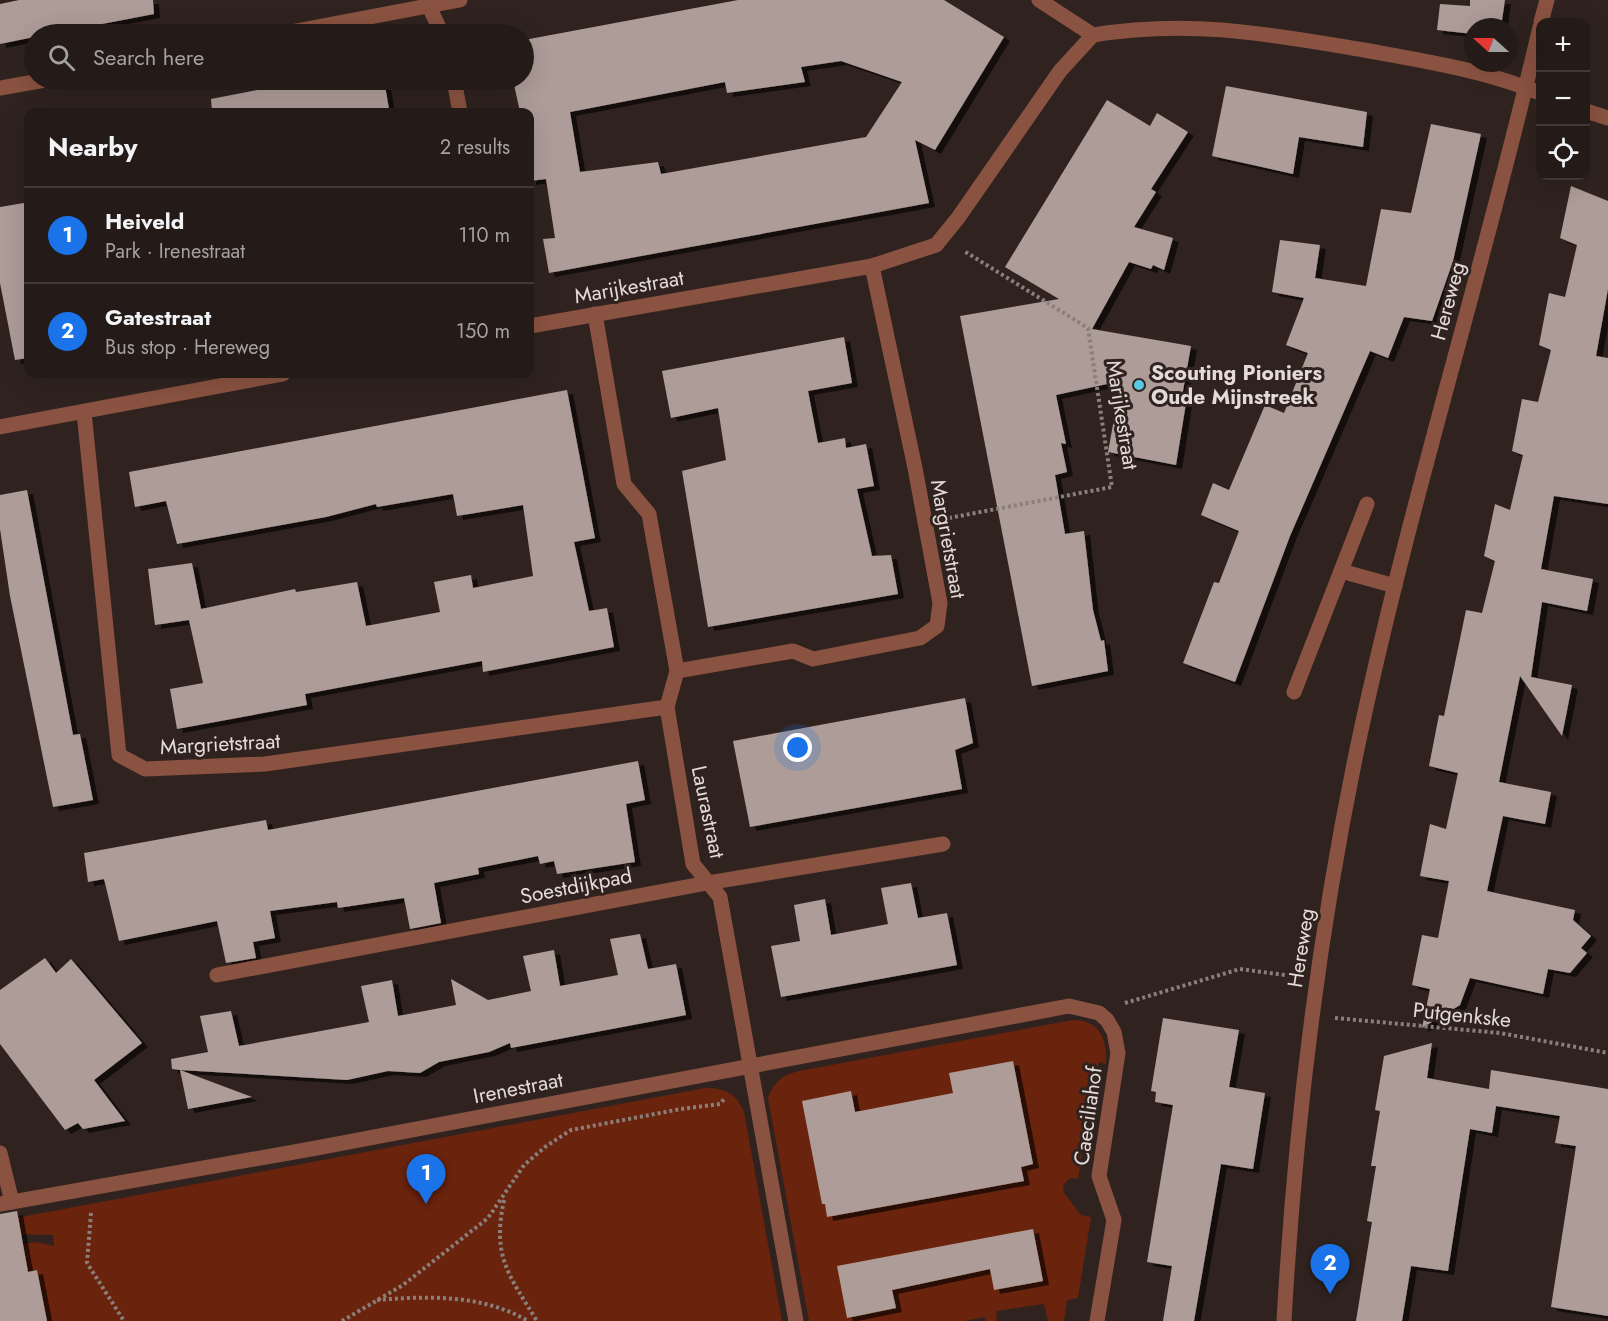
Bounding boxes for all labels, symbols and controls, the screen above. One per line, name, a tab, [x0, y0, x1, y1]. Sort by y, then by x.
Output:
north arrow	[1464, 18, 1518, 72]
map controls	[1536, 18, 1590, 180]
button: +	[1536, 18, 1590, 72]
search box	[24, 24, 534, 90]
icon: search	[45, 41, 78, 74]
text: Search here	[93, 41, 204, 73]
button: −	[1536, 72, 1590, 126]
button: locate	[1536, 126, 1590, 180]
text: Nearby	[48, 128, 137, 166]
text: 2 results	[440, 133, 510, 162]
text: Heiveld	[105, 205, 184, 237]
text: 1	[62, 221, 73, 250]
text: 110 m	[458, 221, 510, 250]
text: Park · Irenestraat	[105, 237, 245, 266]
street label: Hereweg	[1423, 258, 1473, 344]
street label: Marijkestraat	[572, 263, 686, 311]
text: Gatestraat	[105, 301, 211, 333]
text: 2	[61, 317, 74, 346]
text: 150 m	[456, 317, 510, 346]
text: Bus stop · Hereweg	[105, 333, 270, 362]
street label: Marijkestraat	[1099, 358, 1145, 472]
place label: Scouting Pioniers Oude Mijnstreek	[1151, 358, 1322, 412]
marker: Scouting Pioniers Oude Mijnstreek	[1132, 378, 1146, 392]
street label: Margrietstraat	[923, 477, 973, 601]
street label: Margrietstraat	[159, 726, 281, 762]
your location	[783, 733, 812, 762]
street label: Laurastraat	[684, 763, 732, 861]
street label: Soestdijkpad	[518, 860, 634, 912]
street label: Hereweg	[1280, 906, 1322, 990]
street label: Putgenkske	[1411, 995, 1513, 1035]
street label: Caeciliahof	[1066, 1064, 1110, 1167]
street label: Irenestraat	[471, 1065, 565, 1111]
pin: 1	[406, 1154, 446, 1204]
pin: 2	[1310, 1244, 1350, 1294]

